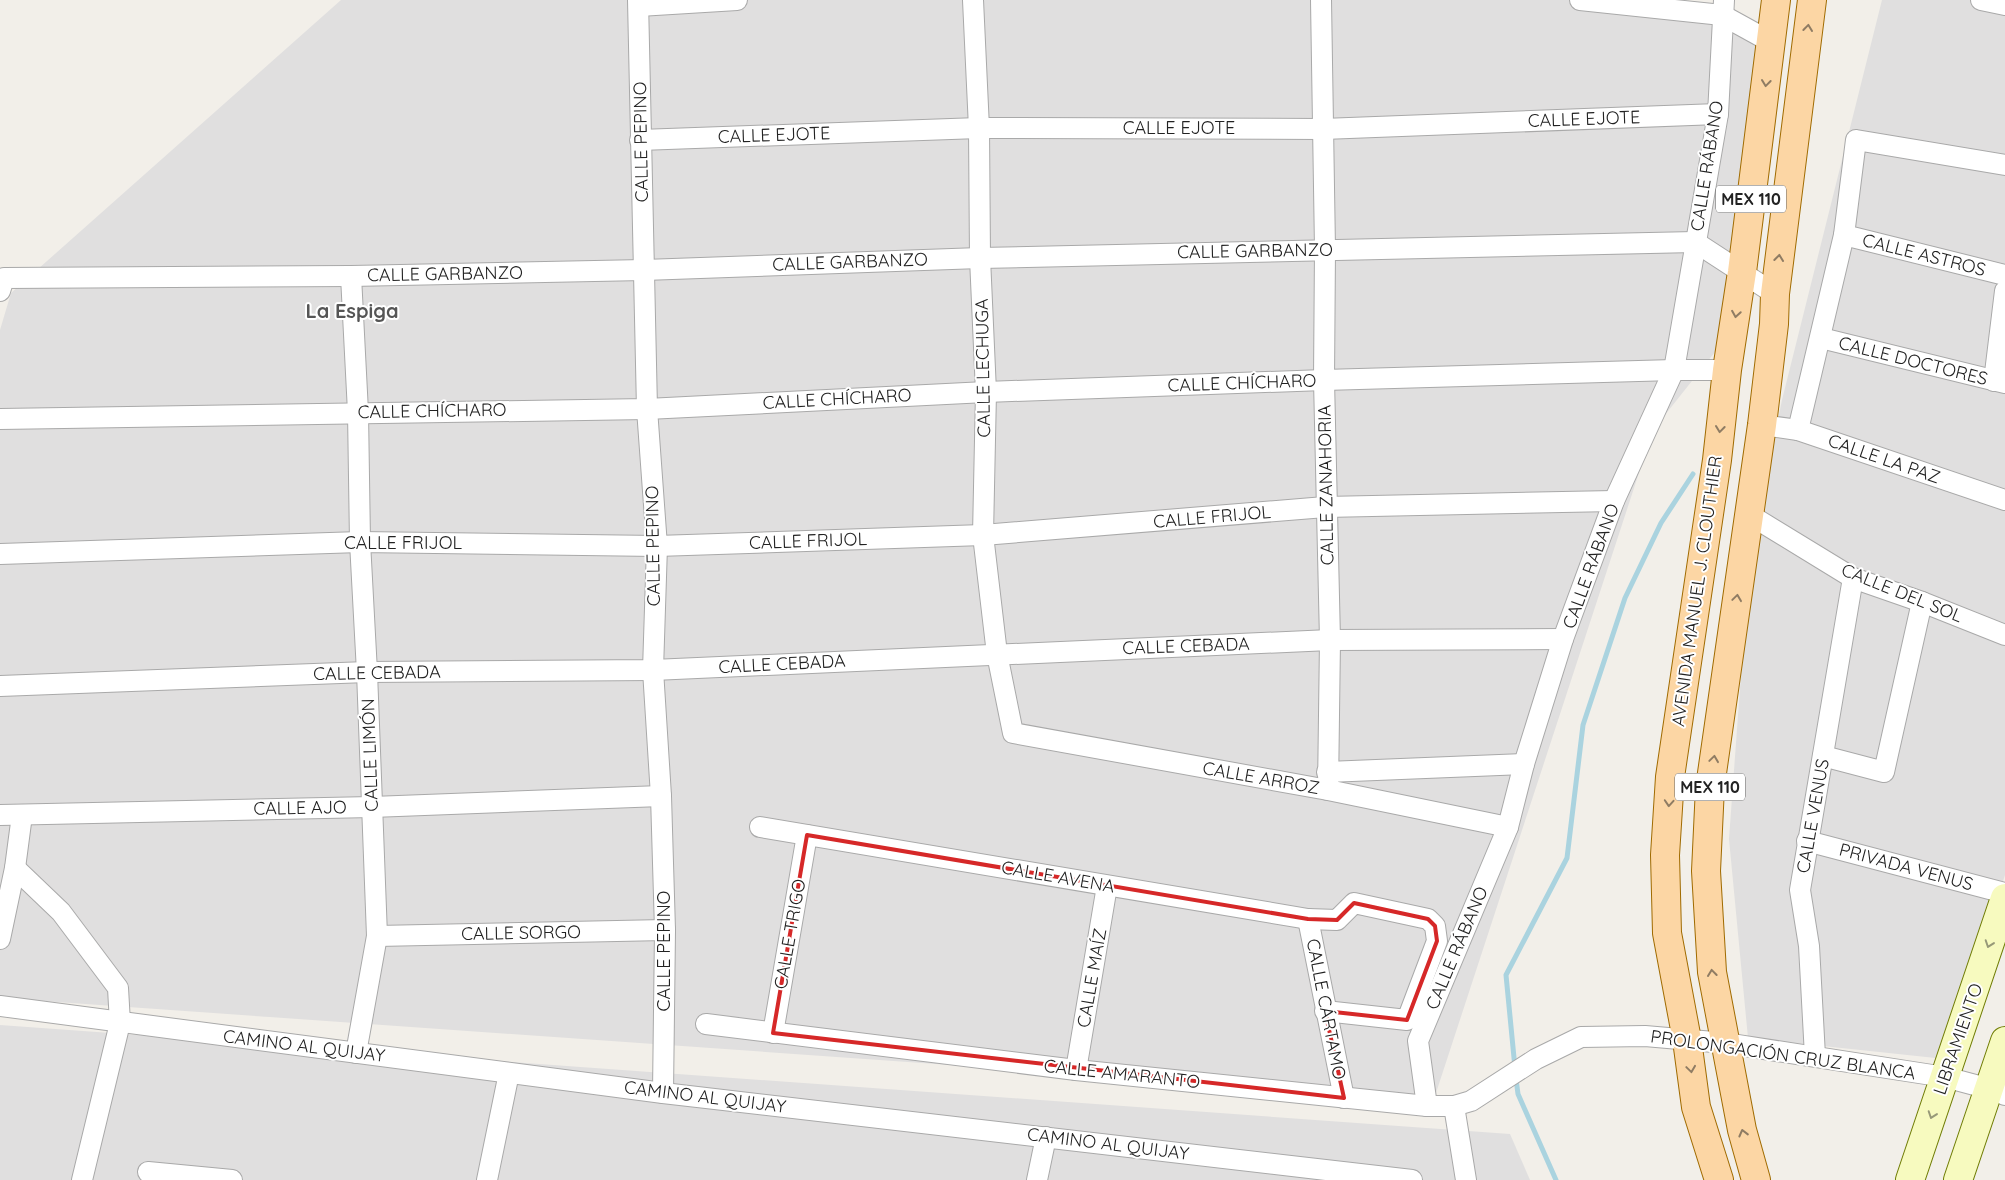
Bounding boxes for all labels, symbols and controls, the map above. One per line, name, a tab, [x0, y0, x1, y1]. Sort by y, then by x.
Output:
one-way arrow	[1802, 23, 1813, 31]
one-way arrow	[1761, 79, 1772, 87]
street label: CALLE PEPINO	[628, 81, 653, 203]
street label: CALLE RÁBANO	[1685, 99, 1728, 233]
street label: CALLE EJOTE	[1527, 105, 1641, 132]
street label: CALLE EJOTE	[1123, 116, 1235, 139]
street label: CALLE EJOTE	[717, 121, 831, 148]
road number: MEX 110	[1716, 185, 1786, 212]
street label: CALLE ASTROS	[1860, 228, 1988, 281]
street label: CALLE GARBANZO	[1177, 238, 1333, 263]
street label: CALLE GARBANZO	[772, 247, 928, 276]
one-way arrow	[1773, 254, 1784, 262]
street label: CALLE GARBANZO	[367, 261, 523, 286]
district label: La Espiga	[306, 298, 398, 323]
street label: CALLE LECHUGA	[970, 298, 995, 438]
one-way arrow	[1731, 309, 1741, 318]
street label: CALLE DOCTORES	[1836, 331, 1990, 390]
street label: CALLE CHÍCHARO	[1167, 368, 1317, 397]
street label: CALLE CHÍCHARO	[762, 383, 912, 414]
street label: CALLE CHÍCHARO	[357, 398, 507, 423]
street label: CALLE ZANAHORIA	[1313, 404, 1338, 566]
one-way arrow	[1715, 426, 1726, 434]
street label: CALLE LA PAZ	[1825, 429, 1943, 488]
street label: AVENIDA MANUEL J. CLOUTHIER	[1666, 454, 1727, 728]
street label: CALLE PEPINO	[640, 485, 665, 607]
street label: CALLE FRIJOL	[1152, 500, 1272, 533]
street label: CALLE RÁBANO	[1557, 500, 1624, 632]
street label: CALLE FRIJOL	[749, 527, 868, 554]
street label: CALLE FRIJOL	[344, 531, 462, 554]
street label: CALLE DEL SOL	[1838, 558, 1967, 627]
one-way arrow	[1732, 594, 1742, 603]
street label: CALLE CEBADA	[1122, 632, 1250, 659]
street label: CALLE CEBADA	[718, 649, 847, 678]
street label: CALLE CEBADA	[313, 660, 441, 685]
street label: CALLE LIMÓN	[356, 698, 383, 812]
one-way arrow	[1708, 755, 1718, 763]
street label: CALLE ARROZ	[1201, 756, 1321, 799]
street label: CALLE VENUS	[1791, 757, 1834, 875]
road number: MEX 110	[1675, 774, 1745, 800]
street label: CALLE AJO	[253, 795, 347, 820]
one-way arrow	[1663, 800, 1674, 808]
street label: PRIVADA VENUS	[1837, 838, 1976, 895]
street label: CALLE AVENA	[1000, 855, 1117, 898]
street label: CALLE TRIGO	[769, 877, 811, 991]
street label: CALLE RÁBANO	[1420, 883, 1493, 1013]
street label: CALLE PEPINO	[652, 891, 675, 1011]
street label: CALLE SORGO	[461, 920, 581, 945]
street label: CALLE MAÍZ	[1071, 927, 1112, 1029]
street label: CALLE CÁRTAMO	[1302, 936, 1351, 1081]
one-way arrow	[1985, 940, 1995, 948]
one-way arrow	[1707, 969, 1718, 977]
street label: LIBRAMIENTO	[1928, 980, 1987, 1098]
street label: CAMINO AL QUIJAY	[222, 1024, 386, 1067]
street label: PROLONGACIÓN CRUZ BLANCA	[1649, 1025, 1917, 1085]
street label: CALLE AMARANTO	[1043, 1054, 1201, 1093]
one-way arrow	[1685, 1064, 1695, 1073]
street label: CAMINO AL QUIJAY	[623, 1075, 787, 1118]
one-way arrow	[1928, 1110, 1938, 1119]
street label: CAMINO AL QUIJAY	[1026, 1122, 1190, 1165]
one-way arrow	[1738, 1129, 1749, 1138]

